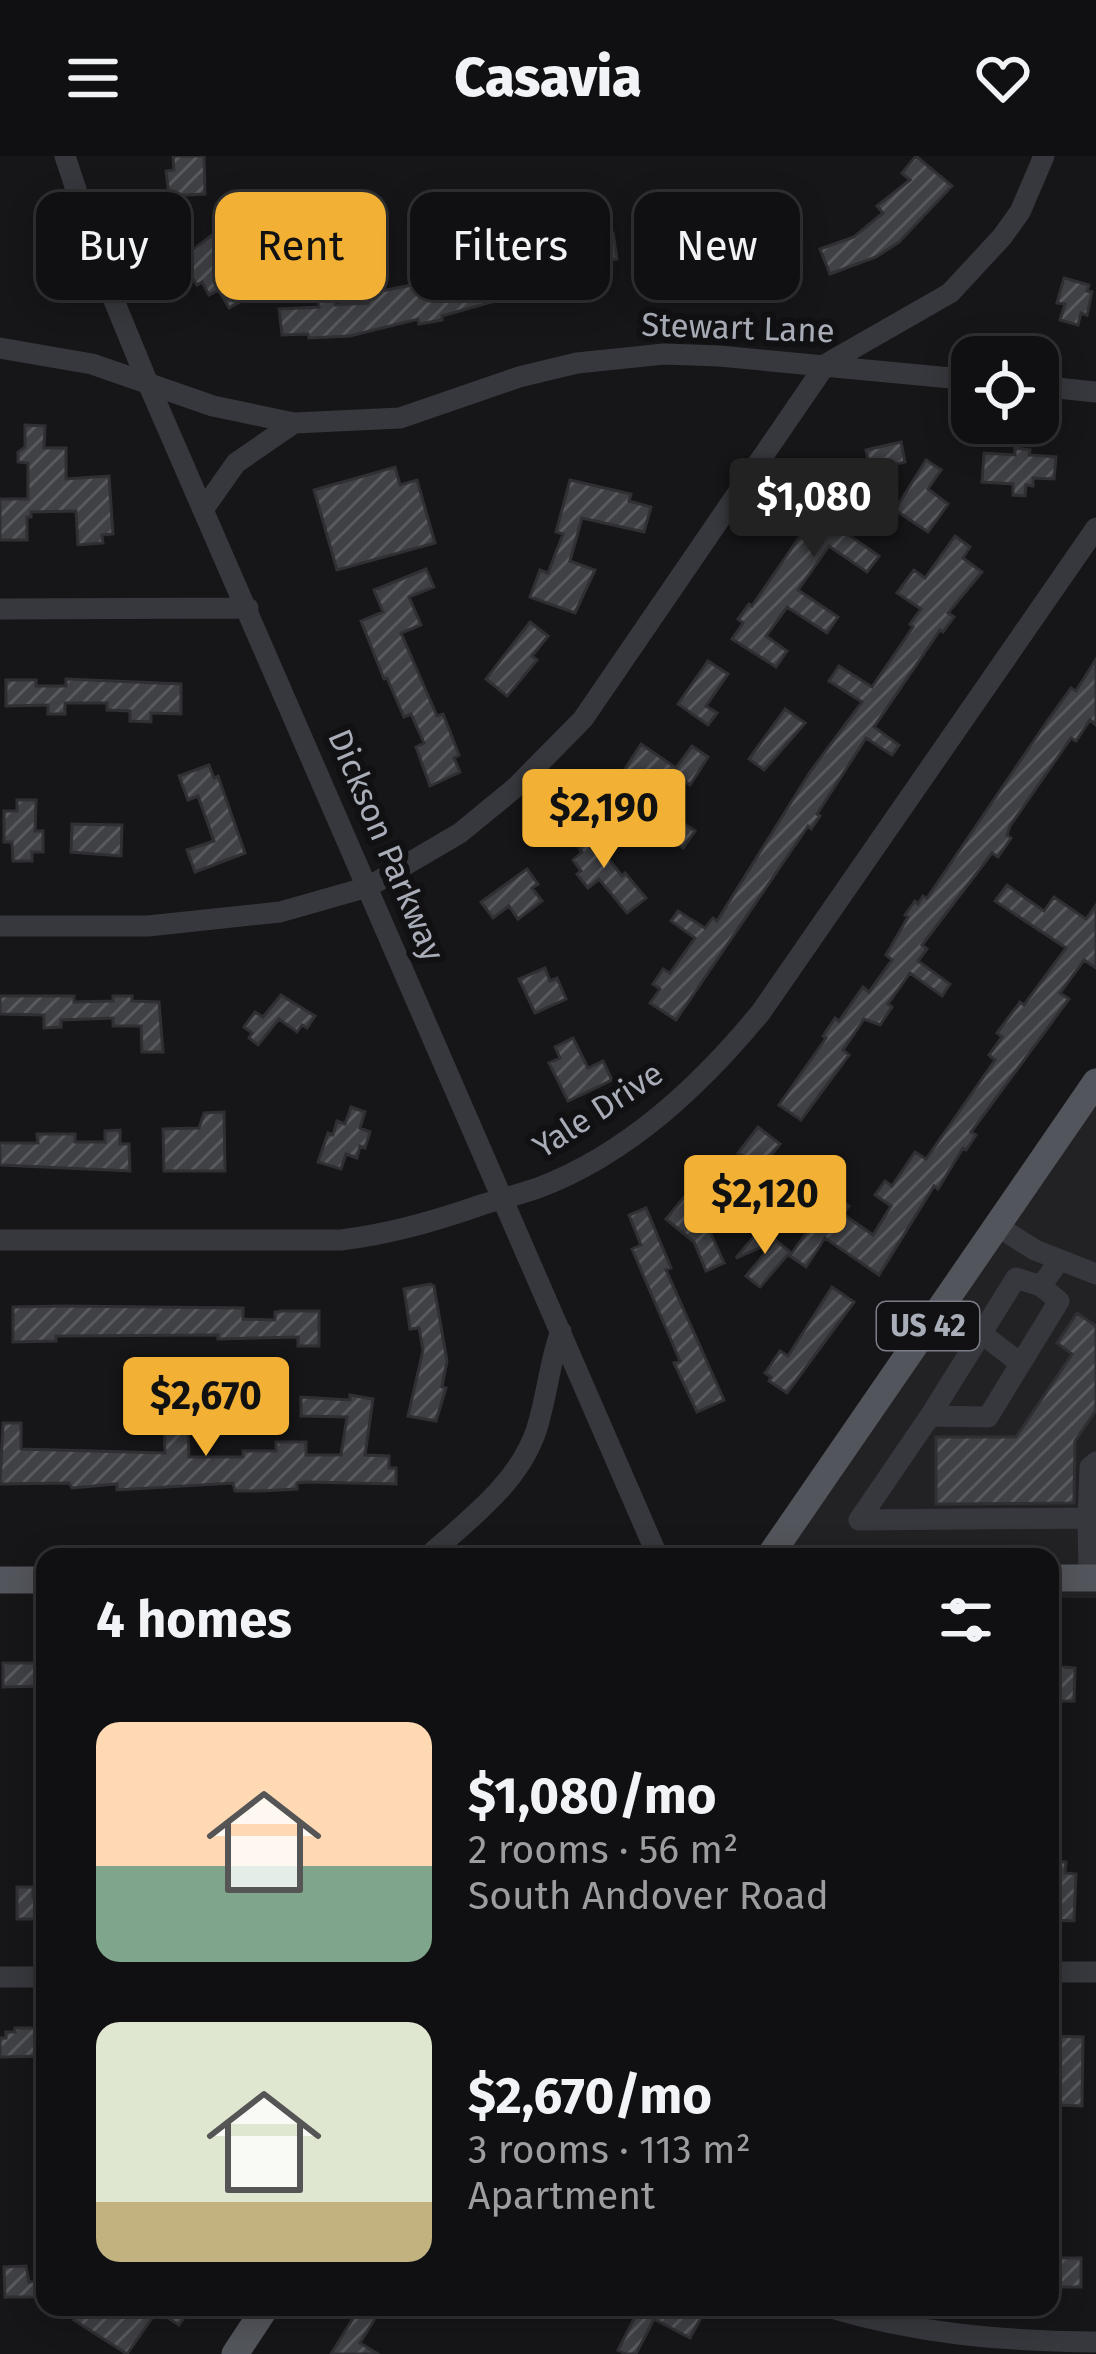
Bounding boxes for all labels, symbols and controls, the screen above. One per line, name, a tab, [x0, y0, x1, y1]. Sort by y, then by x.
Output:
icon: menu	[60, 45, 126, 111]
icon: heart	[970, 45, 1036, 111]
text: Casavia	[454, 46, 642, 110]
chip: Buy	[36, 192, 191, 300]
chip: Rent	[215, 192, 386, 300]
chip: Filters	[410, 192, 610, 300]
chip: New	[634, 192, 800, 300]
street label: Stewart Lane	[641, 305, 835, 351]
map controls	[951, 336, 1059, 444]
button: locate	[951, 336, 1059, 444]
pin: $1,080	[716, 458, 912, 560]
text: $1,080	[756, 474, 872, 520]
street label: Dickson Parkway	[319, 723, 453, 967]
pin: $2,190	[506, 769, 702, 871]
text: $2,190	[549, 785, 659, 831]
street label: Yale Drive	[526, 1053, 670, 1167]
pin: $2,120	[667, 1155, 863, 1257]
text: $2,120	[711, 1171, 819, 1217]
road number: US 42	[877, 1302, 979, 1350]
pin: $2,670	[108, 1357, 304, 1459]
text: $2,670	[150, 1373, 262, 1419]
icon: filters	[933, 1587, 999, 1653]
text: 4 homes	[96, 1589, 292, 1651]
text: $1,080/mo	[468, 1765, 717, 1827]
icon: home	[192, 1770, 336, 1914]
text: 2 rooms · 56 m²	[468, 1827, 738, 1873]
text: South Andover Road	[468, 1873, 829, 1919]
text: $2,670/mo	[468, 2065, 712, 2127]
icon: home	[192, 2070, 336, 2214]
text: 3 rooms · 113 m²	[468, 2127, 751, 2173]
text: Apartment	[468, 2173, 655, 2219]

